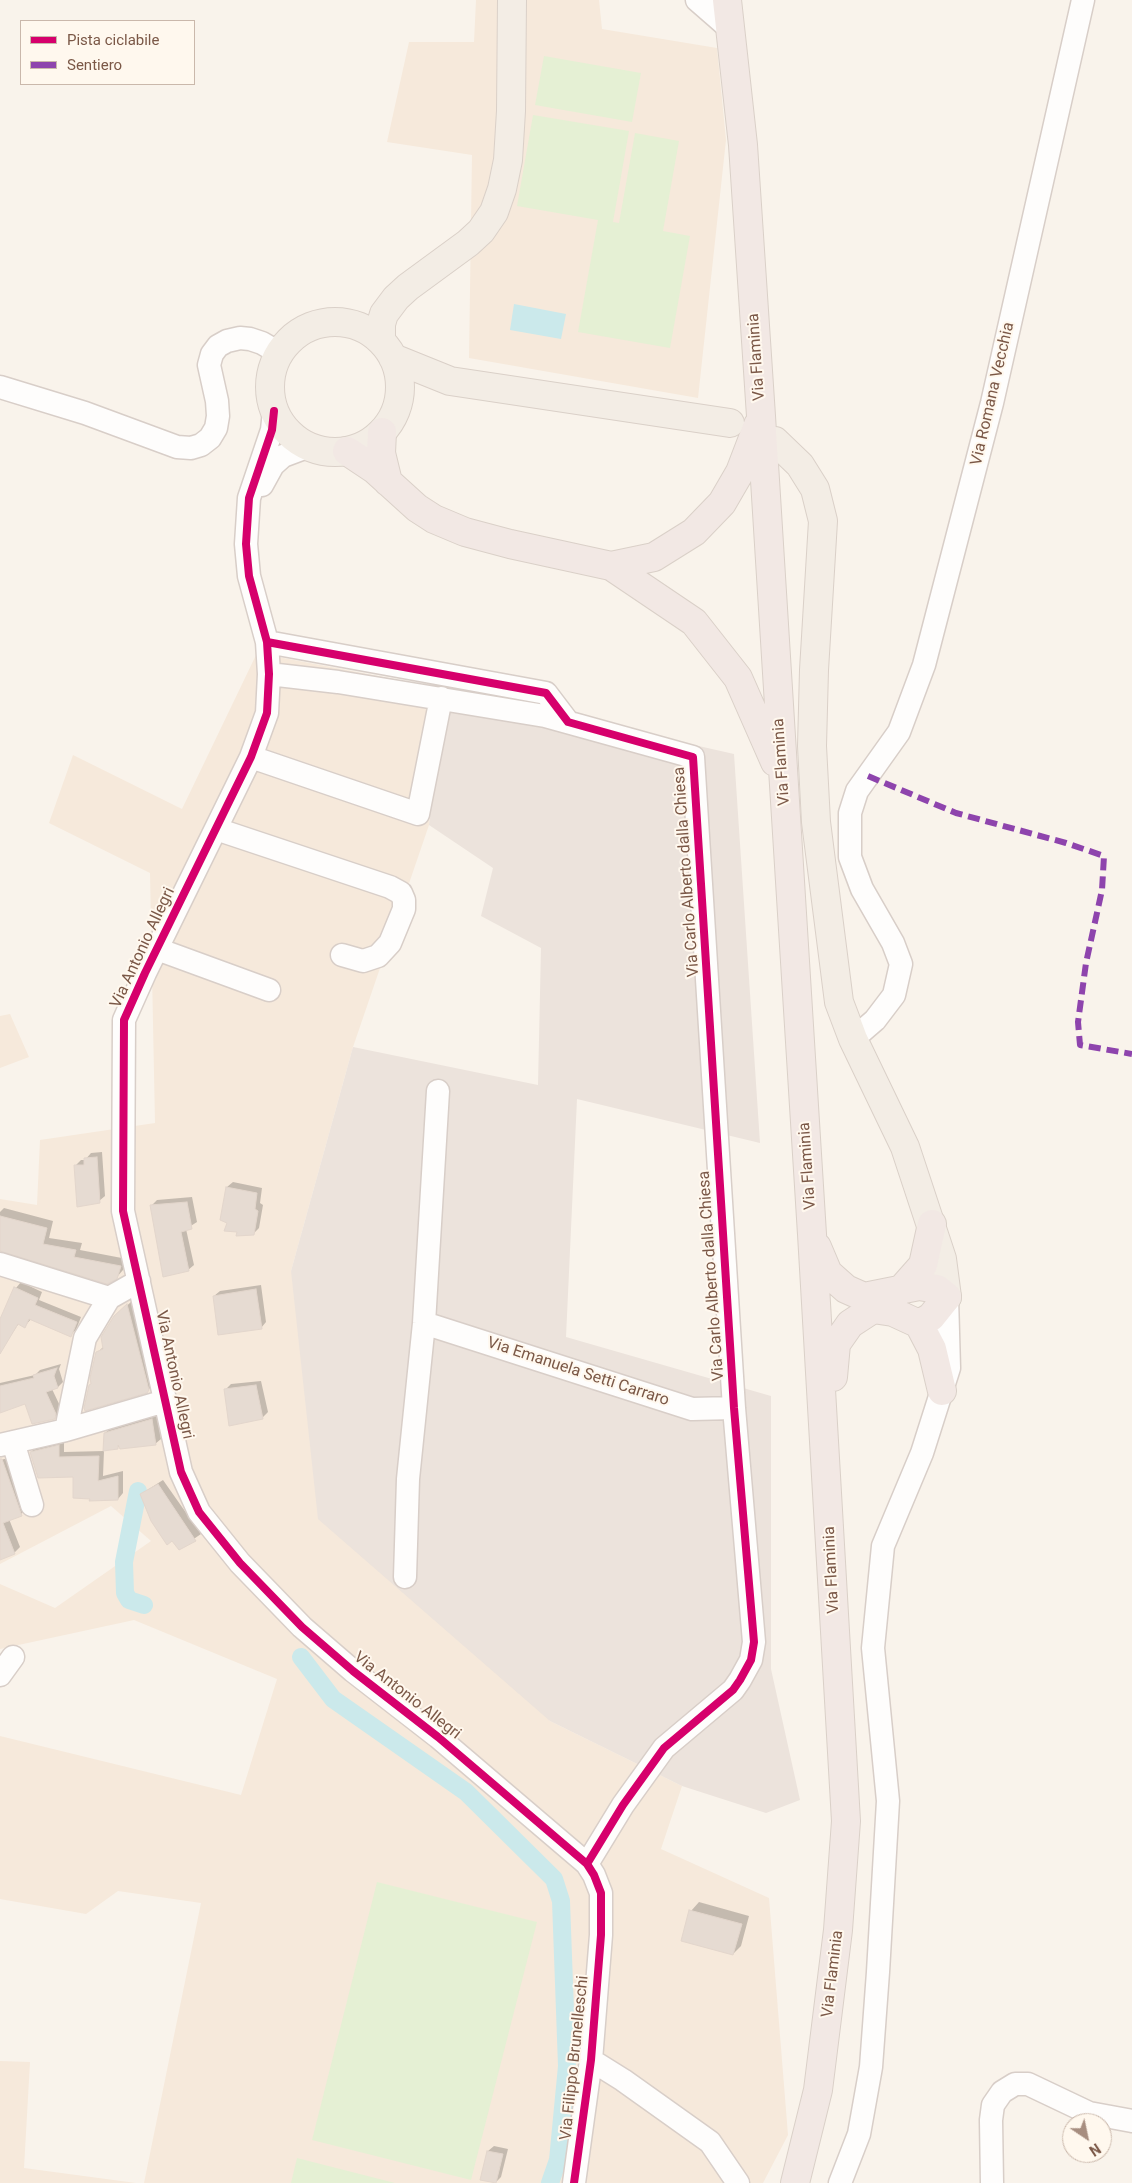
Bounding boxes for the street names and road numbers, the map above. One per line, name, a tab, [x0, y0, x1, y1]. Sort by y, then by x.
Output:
street label: Via Flaminia	[744, 313, 770, 401]
street label: Via Romana Vecchia	[967, 320, 1019, 468]
street label: Via Flaminia	[769, 718, 795, 806]
street label: Via Carlo Alberto dalla Chiesa	[670, 766, 704, 978]
street label: Via Antonio Allegri	[107, 885, 179, 1011]
street label: Via Flaminia	[795, 1122, 821, 1210]
street label: Via Carlo Alberto dalla Chiesa	[695, 1170, 729, 1382]
street label: Via Antonio Allegri	[151, 1309, 197, 1441]
street label: Via Emanuela Setti Carraro	[485, 1333, 671, 1411]
street label: Via Flaminia	[820, 1526, 844, 1614]
street label: Via Antonio Allegri	[349, 1648, 465, 1744]
street label: Via Flaminia	[818, 1929, 848, 2019]
street label: Via Filippo Brunelleschi	[557, 1975, 593, 2141]

